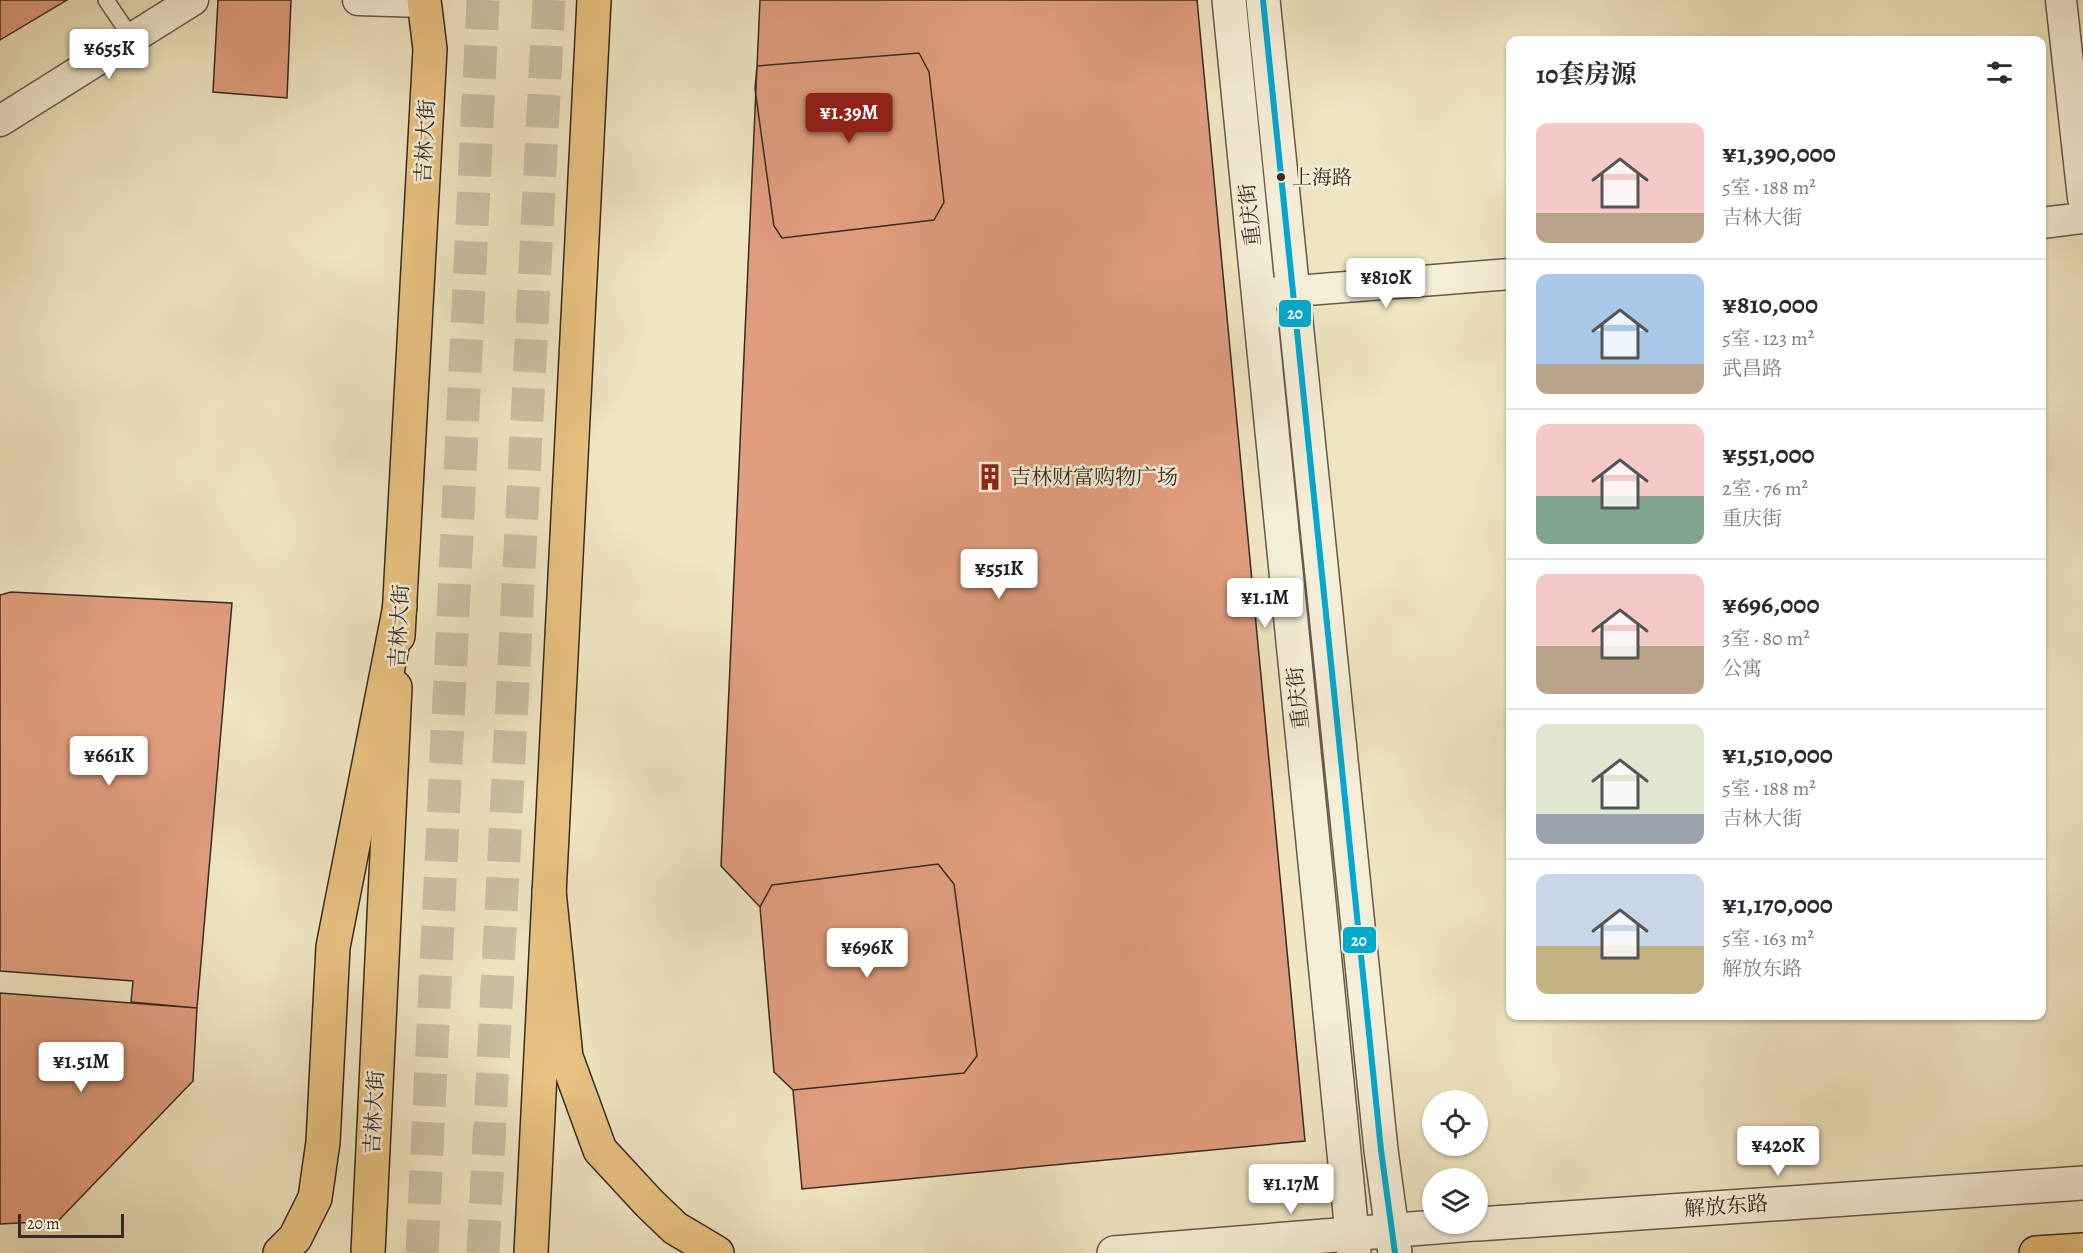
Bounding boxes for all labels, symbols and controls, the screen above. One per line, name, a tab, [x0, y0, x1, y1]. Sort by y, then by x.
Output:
pin: ¥655K	[67, 29, 151, 80]
text: ¥655K	[83, 35, 135, 62]
icon: filters	[1983, 56, 2016, 89]
text: 10套房源	[1536, 57, 1636, 92]
pin: ¥1.39M	[800, 93, 898, 144]
street label: 吉林大街	[409, 98, 441, 184]
text: ¥1.39M	[820, 99, 878, 126]
text: ¥1,390,000	[1722, 136, 1836, 171]
icon: home	[1584, 147, 1656, 219]
place label: 上海路	[1292, 164, 1352, 191]
marker: 上海路	[1275, 171, 1287, 183]
text: 5室 · 188 m²	[1722, 174, 1816, 201]
street label: 重庆街	[1233, 182, 1267, 248]
text: 吉林大街	[1722, 204, 1802, 231]
pin: ¥810K	[1344, 258, 1428, 309]
text: ¥810K	[1360, 264, 1412, 291]
text: ¥810,000	[1722, 287, 1818, 322]
icon: home	[1584, 298, 1656, 370]
line badge: 20	[1278, 299, 1312, 328]
text: 20	[1287, 303, 1303, 325]
text: 5室 · 123 m²	[1722, 325, 1814, 352]
text: 武昌路	[1722, 355, 1782, 382]
text: ¥551,000	[1722, 437, 1815, 472]
icon: home	[1584, 448, 1656, 520]
building icon: 吉林财富购物广场	[975, 462, 1005, 492]
place label: 吉林财富购物广场	[1010, 463, 1178, 491]
text: 2室 · 76 m²	[1722, 475, 1808, 502]
text: 重庆街	[1722, 505, 1782, 532]
pin: ¥551K	[957, 549, 1041, 600]
text: ¥551K	[975, 555, 1023, 582]
pin: ¥1.1M	[1223, 578, 1307, 629]
street label: 吉林大街	[383, 583, 415, 669]
text: ¥1.1M	[1241, 584, 1289, 611]
text: ¥696,000	[1722, 587, 1819, 622]
icon: home	[1584, 598, 1656, 670]
text: 3室 · 80 m²	[1722, 625, 1810, 652]
text: 公寓	[1722, 655, 1762, 682]
street label: 重庆街	[1281, 665, 1315, 731]
pin: ¥661K	[67, 736, 151, 787]
text: ¥1,510,000	[1722, 737, 1833, 772]
text: ¥661K	[84, 742, 134, 769]
icon: home	[1584, 748, 1656, 820]
text: 5室 · 188 m²	[1722, 775, 1816, 802]
text: 吉林大街	[1722, 805, 1802, 832]
text: ¥1,170,000	[1722, 887, 1833, 922]
icon: home	[1584, 898, 1656, 970]
text: 5室 · 163 m²	[1722, 925, 1814, 952]
line badge: 20	[1342, 926, 1377, 954]
pin: ¥696K	[825, 928, 909, 979]
text: 20	[1351, 930, 1367, 952]
text: ¥696K	[841, 934, 893, 961]
text: 解放东路	[1722, 955, 1802, 982]
pin: ¥1.51M	[32, 1042, 130, 1093]
text: ¥1.51M	[53, 1048, 109, 1075]
street label: 吉林大街	[358, 1069, 390, 1155]
map controls	[1422, 1090, 1488, 1234]
button: locate	[1422, 1090, 1488, 1156]
pin: ¥420K	[1736, 1126, 1820, 1177]
text: ¥420K	[1751, 1132, 1805, 1159]
pin: ¥1.17M	[1242, 1164, 1340, 1215]
button: layers	[1422, 1168, 1488, 1234]
text: ¥1.17M	[1263, 1170, 1319, 1197]
street label: 解放东路	[1683, 1189, 1769, 1223]
scale bar	[18, 1211, 124, 1238]
text: 20 m	[27, 1213, 60, 1235]

